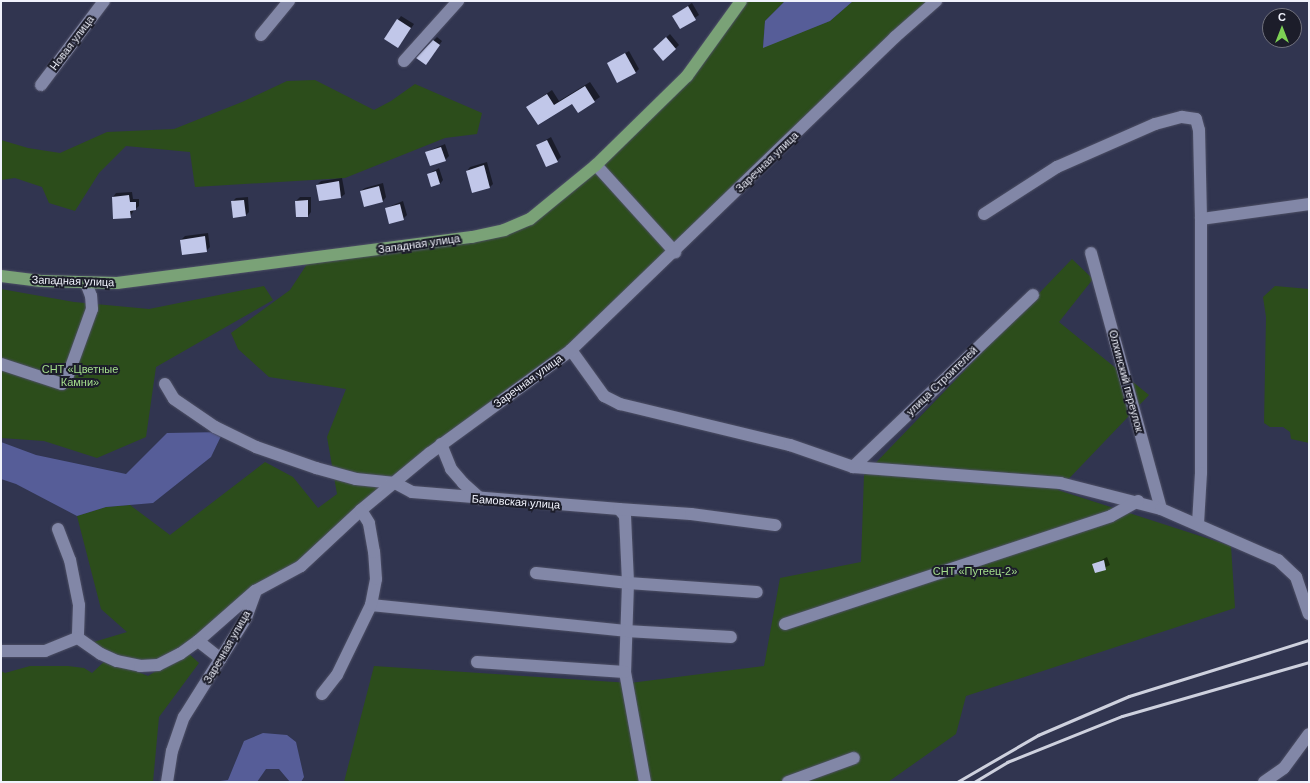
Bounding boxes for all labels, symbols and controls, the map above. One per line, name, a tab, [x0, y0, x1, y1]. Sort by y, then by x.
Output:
north arrow	[1262, 8, 1302, 48]
text: С	[1278, 11, 1286, 23]
street label: Новая улица	[47, 13, 97, 73]
street label: Заречная улица	[733, 129, 801, 195]
street label: Западная улица	[377, 232, 461, 256]
street label: Западная улица	[31, 273, 115, 289]
street label: Олхинский переулок	[1106, 329, 1146, 433]
street label: улица Строителей	[904, 344, 980, 418]
street label: Заречная улица	[491, 352, 565, 410]
park label: СНТ «Цветные Камни»	[42, 363, 118, 389]
street label: Бамовская улица	[471, 492, 561, 512]
park label: СНТ «Путеец-2»	[933, 564, 1017, 578]
street label: Заречная улица	[201, 608, 253, 686]

